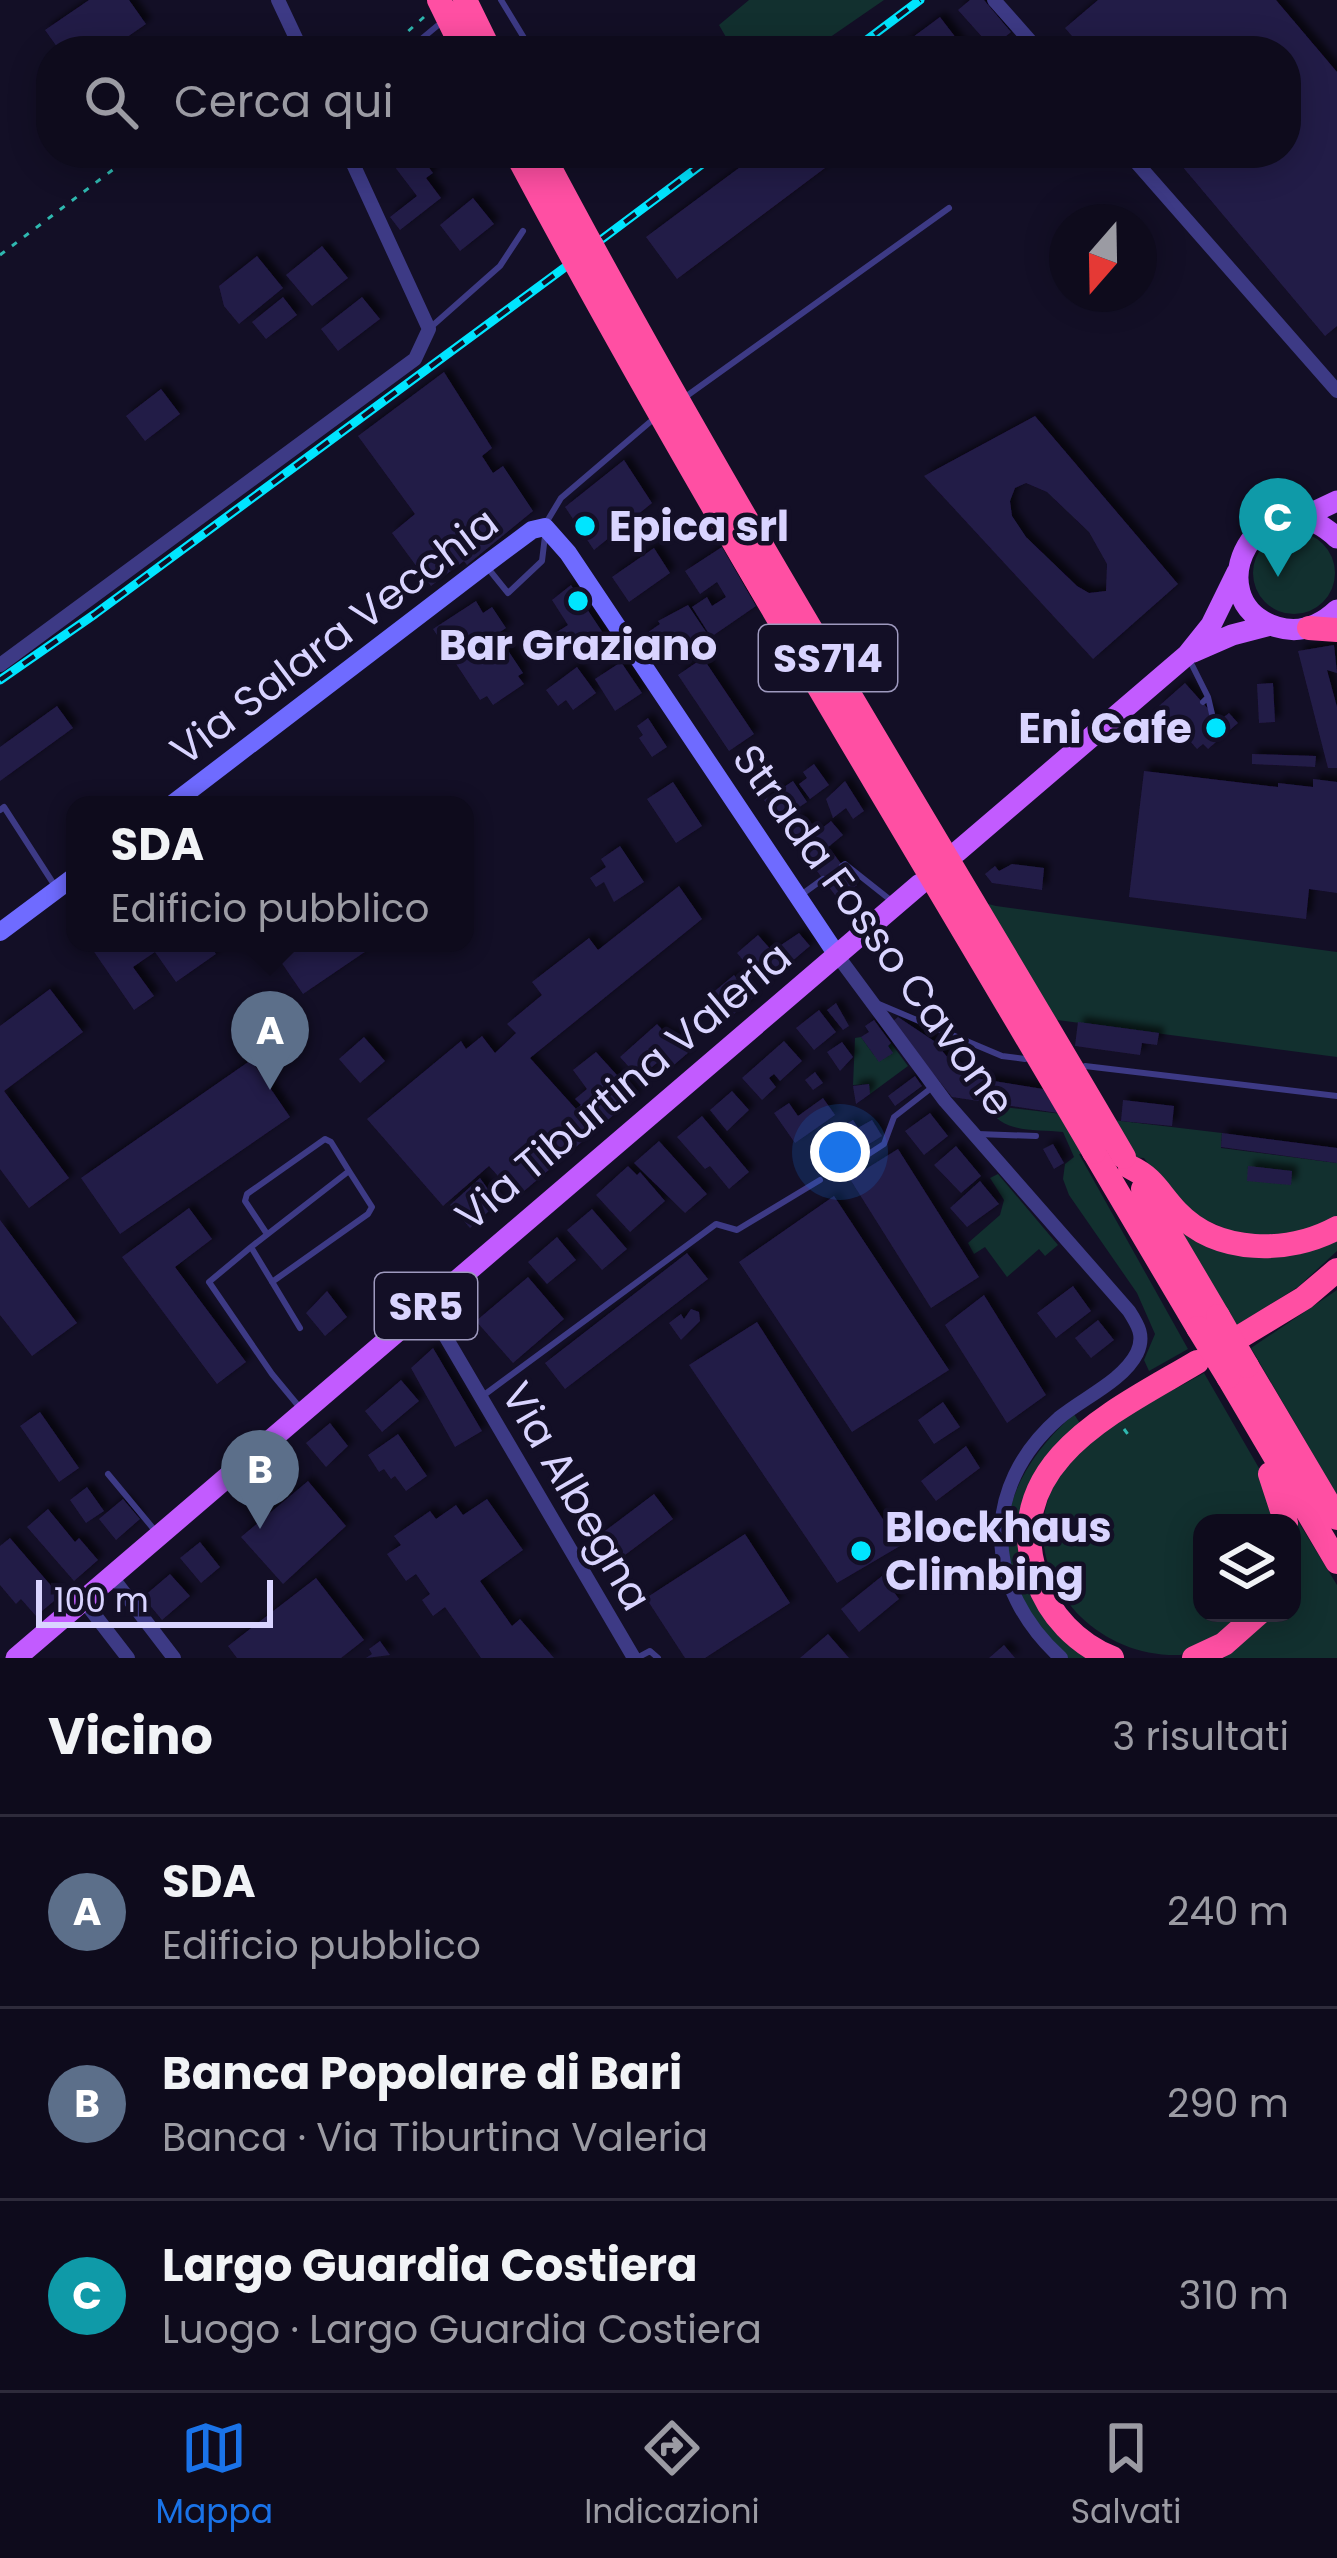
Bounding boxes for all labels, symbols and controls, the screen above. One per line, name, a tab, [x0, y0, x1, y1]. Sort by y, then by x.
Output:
search box	[36, 36, 1301, 168]
icon: search	[78, 69, 144, 135]
text: Cerca qui	[174, 70, 393, 133]
north arrow	[1049, 204, 1157, 312]
pin: C	[1239, 478, 1317, 577]
street label: Via Salara Vecchia	[158, 494, 510, 779]
place label: Epica srl	[609, 497, 789, 556]
marker: Epica srl	[572, 513, 598, 539]
marker: Bar Graziano	[565, 588, 591, 614]
place label: Bar Graziano	[439, 616, 717, 675]
road number: SS714	[759, 625, 897, 691]
place label: Eni Cafe	[1018, 699, 1192, 758]
marker: Eni Cafe	[1203, 715, 1229, 741]
street label: Strada Fosso Cavone	[719, 732, 1029, 1128]
popup	[66, 796, 474, 952]
text: SDA	[111, 813, 204, 876]
text: Edificio pubblico	[111, 881, 429, 936]
street label: Via Tiburtina Valeria	[443, 928, 804, 1245]
pin: A	[231, 991, 309, 1090]
your location	[810, 1122, 870, 1182]
road number: SR5	[375, 1273, 477, 1339]
street label: Via Albegna	[487, 1371, 666, 1621]
pin: B	[221, 1430, 299, 1529]
place label: Blockhaus Climbing	[885, 1498, 1112, 1605]
map controls	[1193, 1514, 1301, 1622]
button: layers	[1193, 1514, 1301, 1622]
marker: Blockhaus Climbing	[848, 1538, 874, 1564]
scale bar	[36, 1574, 273, 1627]
text: 100 m	[54, 1577, 149, 1624]
text: Vicino	[48, 1700, 213, 1772]
text: 3 risultati	[1112, 1709, 1289, 1764]
text: SDA	[162, 1850, 256, 1913]
text: A	[73, 1884, 101, 1939]
text: 240 m	[1167, 1884, 1289, 1939]
text: Edificio pubblico	[162, 1918, 481, 1973]
text: Banca Popolare di Bari	[162, 2042, 682, 2105]
text: B	[74, 2076, 100, 2131]
text: 290 m	[1167, 2076, 1289, 2131]
text: Banca · Via Tiburtina Valeria	[162, 2110, 708, 2165]
text: Largo Guardia Costiera	[162, 2234, 698, 2297]
text: C	[72, 2268, 102, 2323]
text: 310 m	[1178, 2268, 1289, 2323]
text: Luogo · Largo Guardia Costiera	[162, 2302, 762, 2357]
tab: Mappa	[156, 2415, 273, 2537]
tab: Indicazioni	[584, 2415, 760, 2537]
tab: Salvati	[1071, 2415, 1181, 2537]

